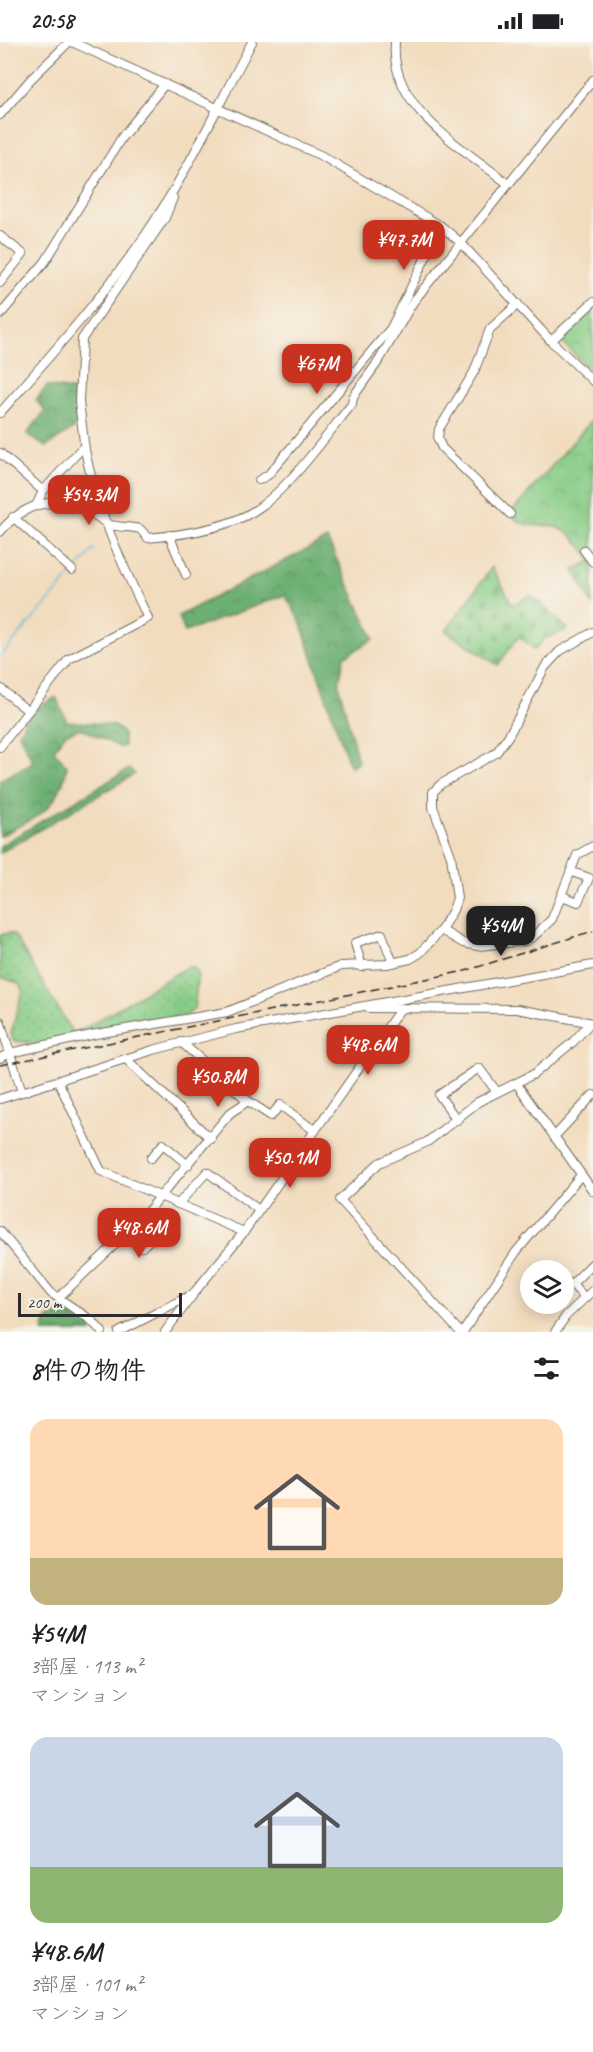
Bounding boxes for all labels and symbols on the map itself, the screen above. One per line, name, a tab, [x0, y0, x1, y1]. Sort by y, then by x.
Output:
pin: ¥47.7M	[355, 220, 453, 271]
pin: ¥67M	[281, 344, 353, 395]
pin: ¥54.3M	[40, 475, 138, 526]
pin: ¥54M	[465, 906, 537, 957]
pin: ¥48.6M	[319, 1025, 417, 1076]
pin: ¥50.8M	[169, 1057, 267, 1108]
pin: ¥50.1M	[241, 1138, 339, 1189]
pin: ¥48.6M	[90, 1208, 188, 1259]
scale bar	[18, 1290, 182, 1318]

